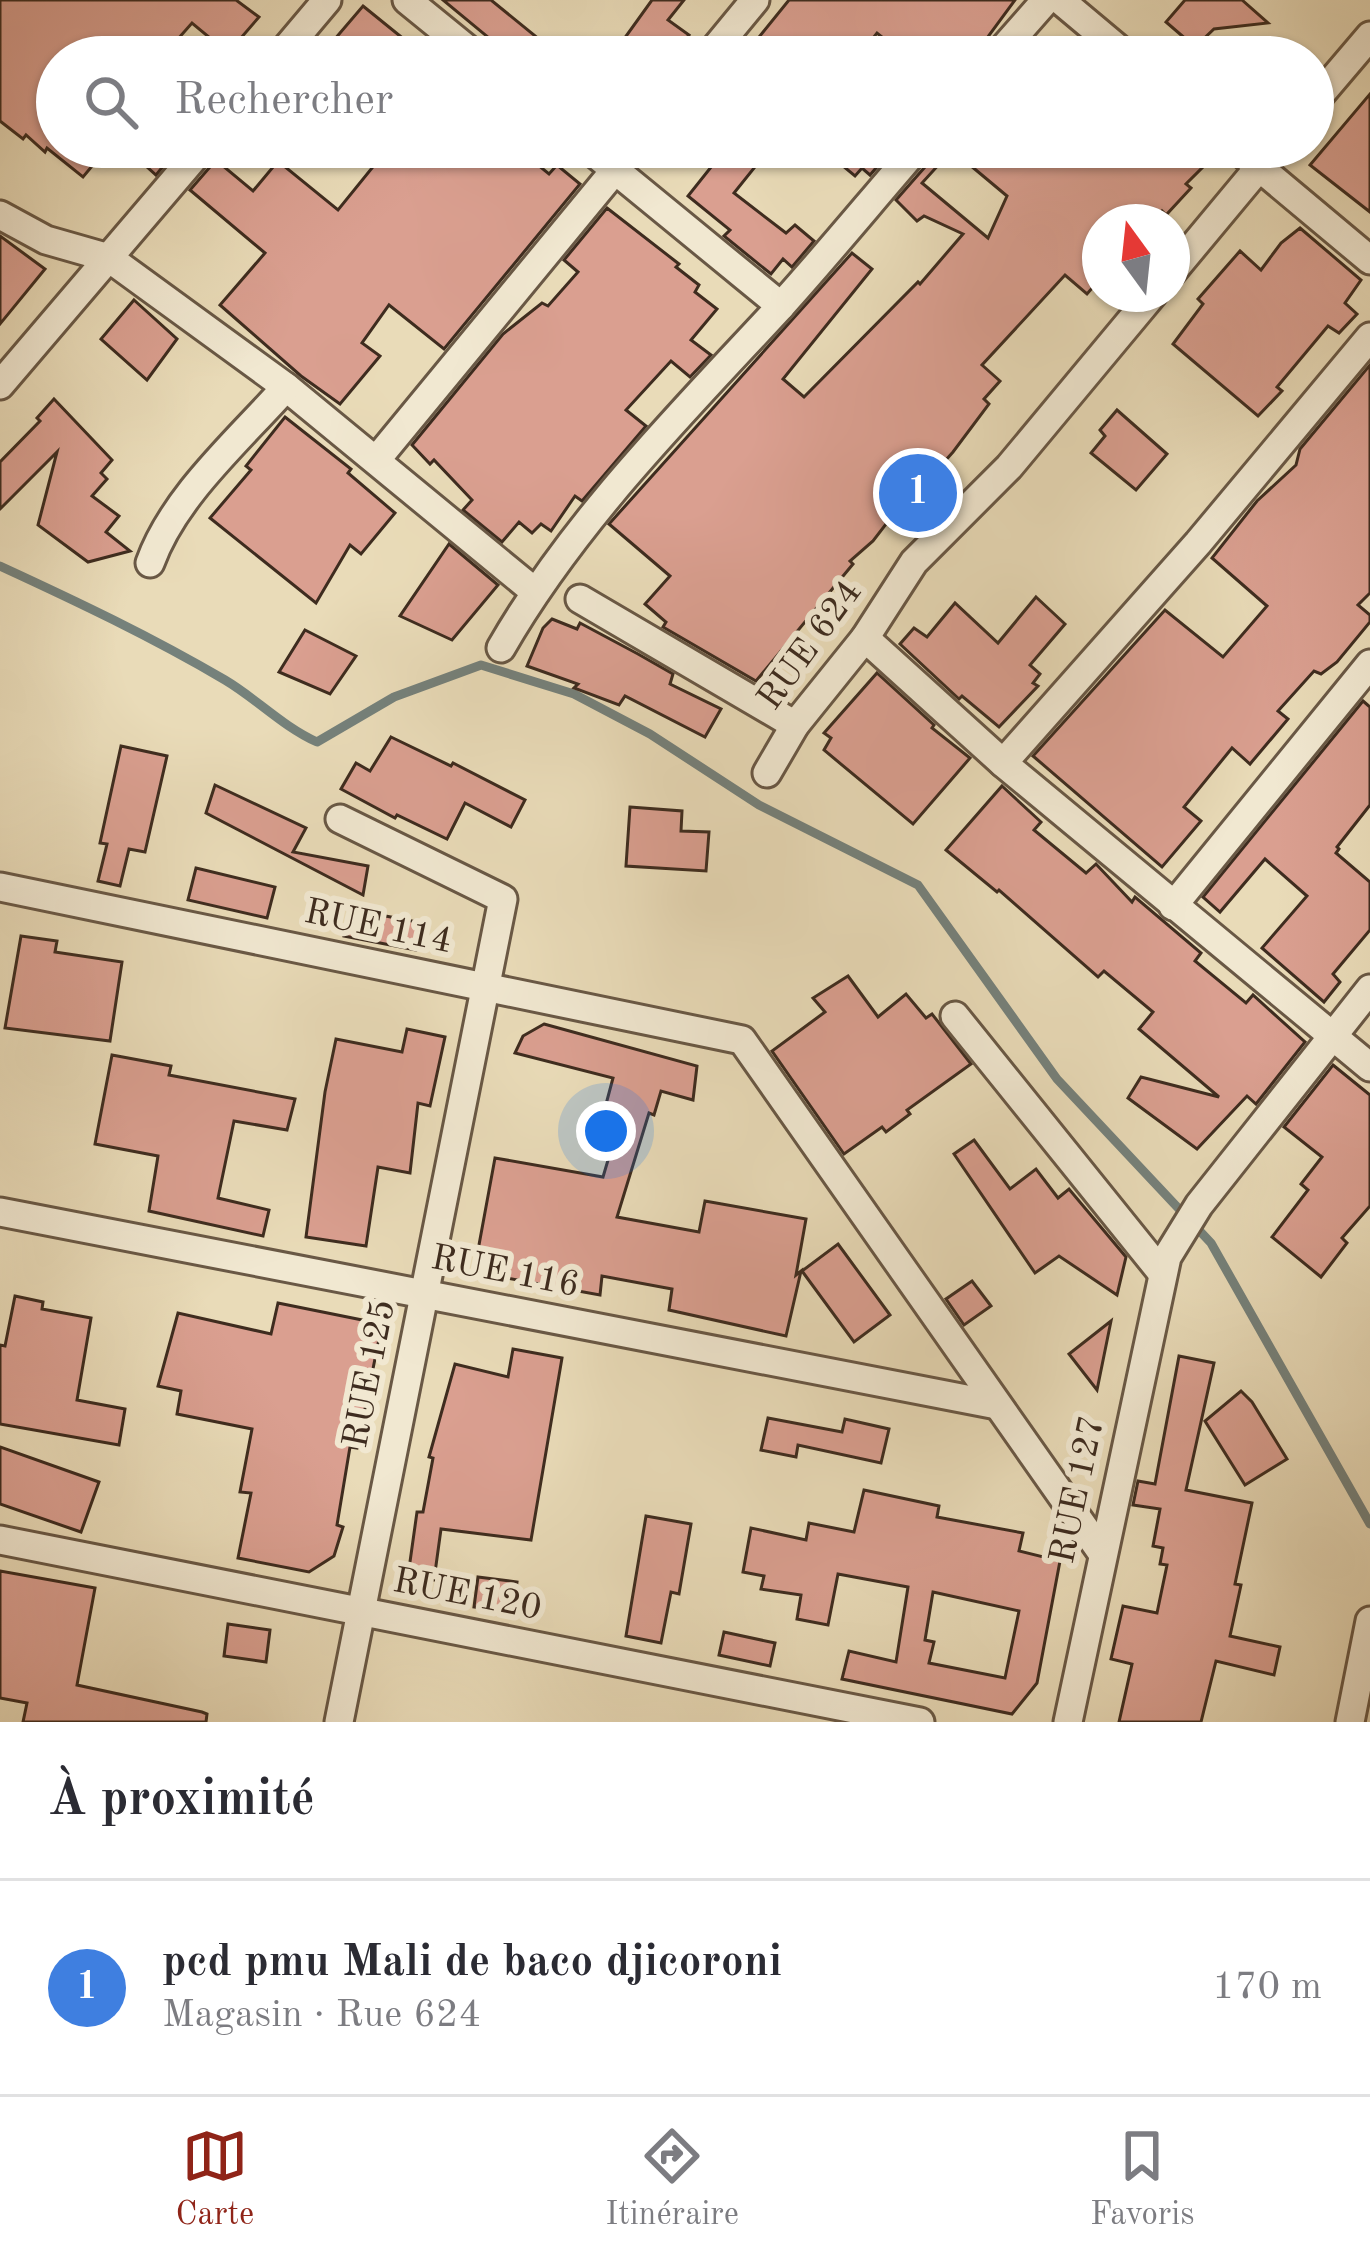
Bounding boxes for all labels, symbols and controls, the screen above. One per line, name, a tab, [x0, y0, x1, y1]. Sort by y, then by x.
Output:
search box	[36, 36, 1334, 168]
icon: search	[78, 69, 144, 135]
text: Rechercher	[174, 79, 393, 124]
north arrow	[1082, 204, 1190, 312]
pin: 1	[879, 448, 957, 538]
street label: RUE 624	[752, 575, 870, 717]
street label: RUE 114	[301, 895, 455, 961]
your location	[576, 1101, 636, 1161]
street label: RUE 116	[428, 1241, 582, 1305]
street label: RUE 125	[339, 1297, 403, 1451]
street label: RUE 127	[1046, 1413, 1112, 1567]
street label: RUE 120	[390, 1564, 544, 1628]
text: À proximité	[48, 1775, 315, 1826]
text: pcd pmu Mali de baco djicoroni	[162, 1941, 782, 1986]
text: 1	[76, 1968, 98, 2007]
text: 170 m	[1212, 1968, 1322, 2007]
text: Magasin · Rue 624	[162, 1996, 481, 2035]
tab: Carte	[175, 2123, 254, 2236]
tab: Itinéraire	[605, 2123, 739, 2236]
tab: Favoris	[1090, 2123, 1195, 2236]

